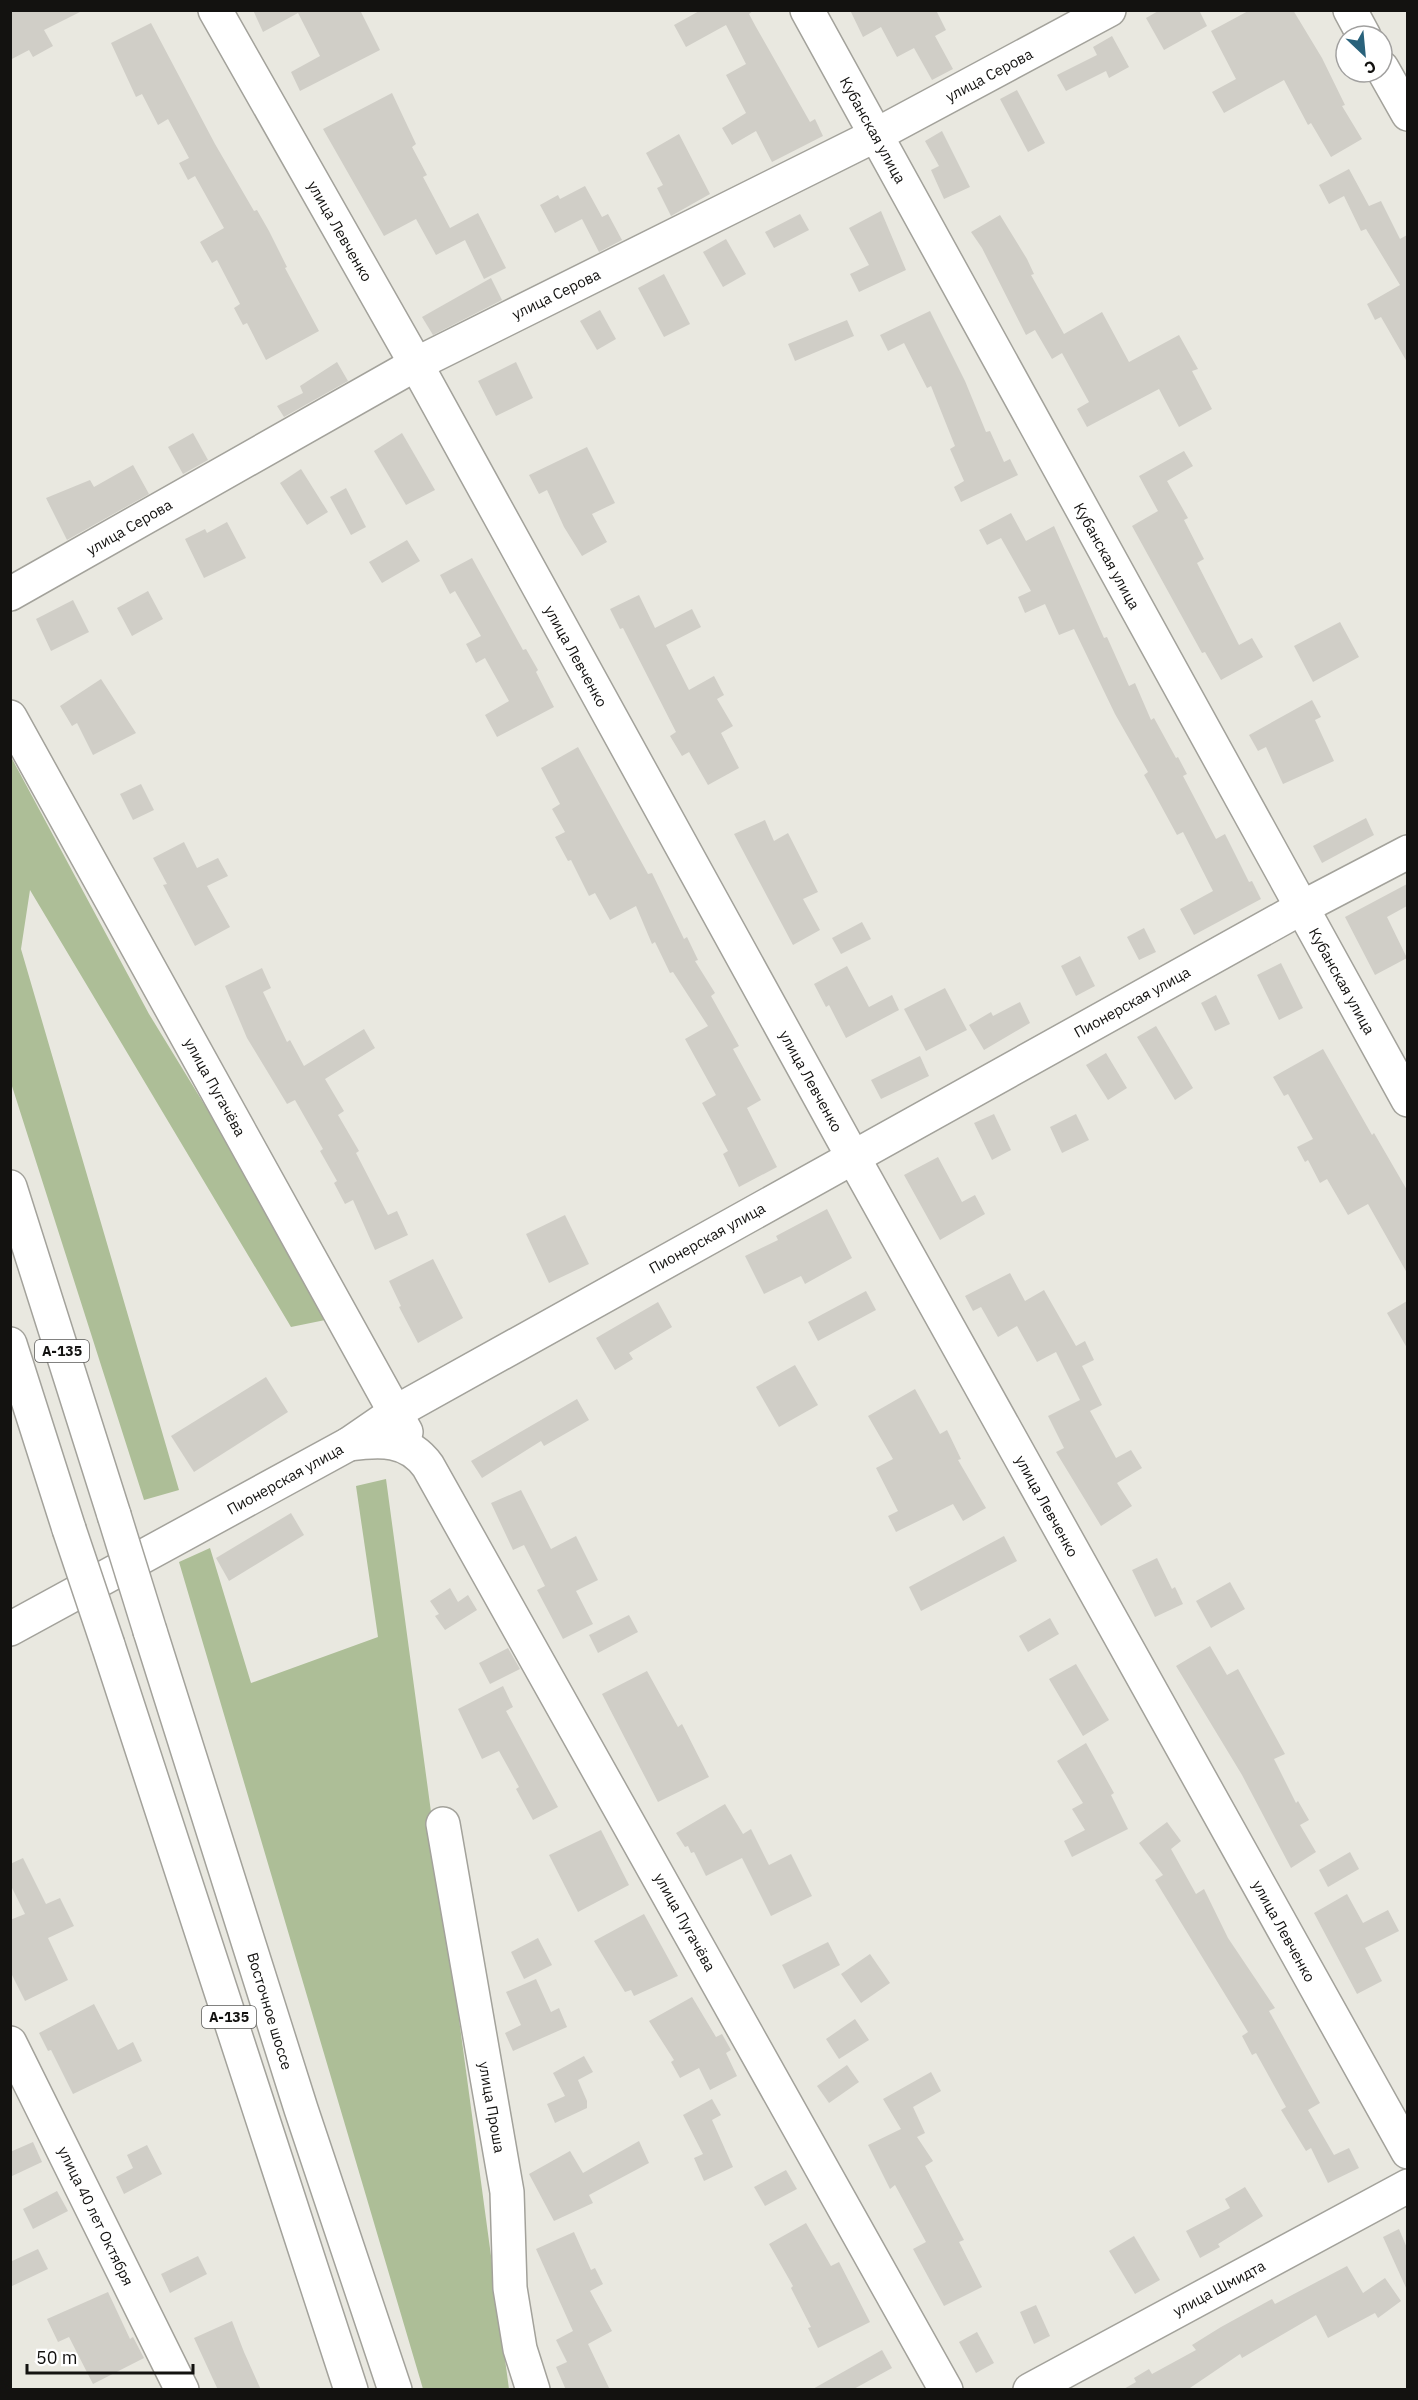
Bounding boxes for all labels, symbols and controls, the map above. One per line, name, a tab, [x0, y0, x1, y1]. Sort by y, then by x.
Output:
north arrow	[1334, 24, 1394, 84]
street label: улица Серова	[942, 44, 1036, 106]
text: С	[1362, 56, 1380, 79]
street label: Кубанская улица	[836, 73, 910, 187]
street label: улица Левченко	[303, 177, 377, 285]
street label: улица Серова	[509, 264, 603, 324]
street label: улица Серова	[83, 495, 175, 559]
street label: Кубанская улица	[1070, 499, 1144, 613]
street label: улица Левченко	[540, 602, 612, 710]
street label: Кубанская улица	[1305, 924, 1379, 1038]
street label: Пионерская улица	[1070, 962, 1194, 1042]
street label: улица Левченко	[775, 1027, 847, 1135]
street label: улица Пугачёва	[180, 1034, 250, 1140]
street label: Пионерская улица	[645, 1198, 769, 1278]
road number: А-135	[35, 1340, 89, 1362]
street label: Пионерская улица	[223, 1439, 347, 1519]
street label: улица Левченко	[1011, 1452, 1083, 1560]
street label: улица Пугачёва	[650, 1869, 720, 1975]
street label: улица Левченко	[1248, 1877, 1320, 1985]
street label: Восточное шоссе	[243, 1950, 297, 2072]
road number: А-135	[202, 2006, 256, 2028]
street label: улица Проша	[475, 2060, 509, 2154]
street label: улица 40 лет Октября	[54, 2143, 138, 2289]
street label: улица Шмидта	[1169, 2256, 1269, 2320]
scale bar	[27, 2337, 194, 2375]
text: 50 m	[36, 2346, 78, 2369]

